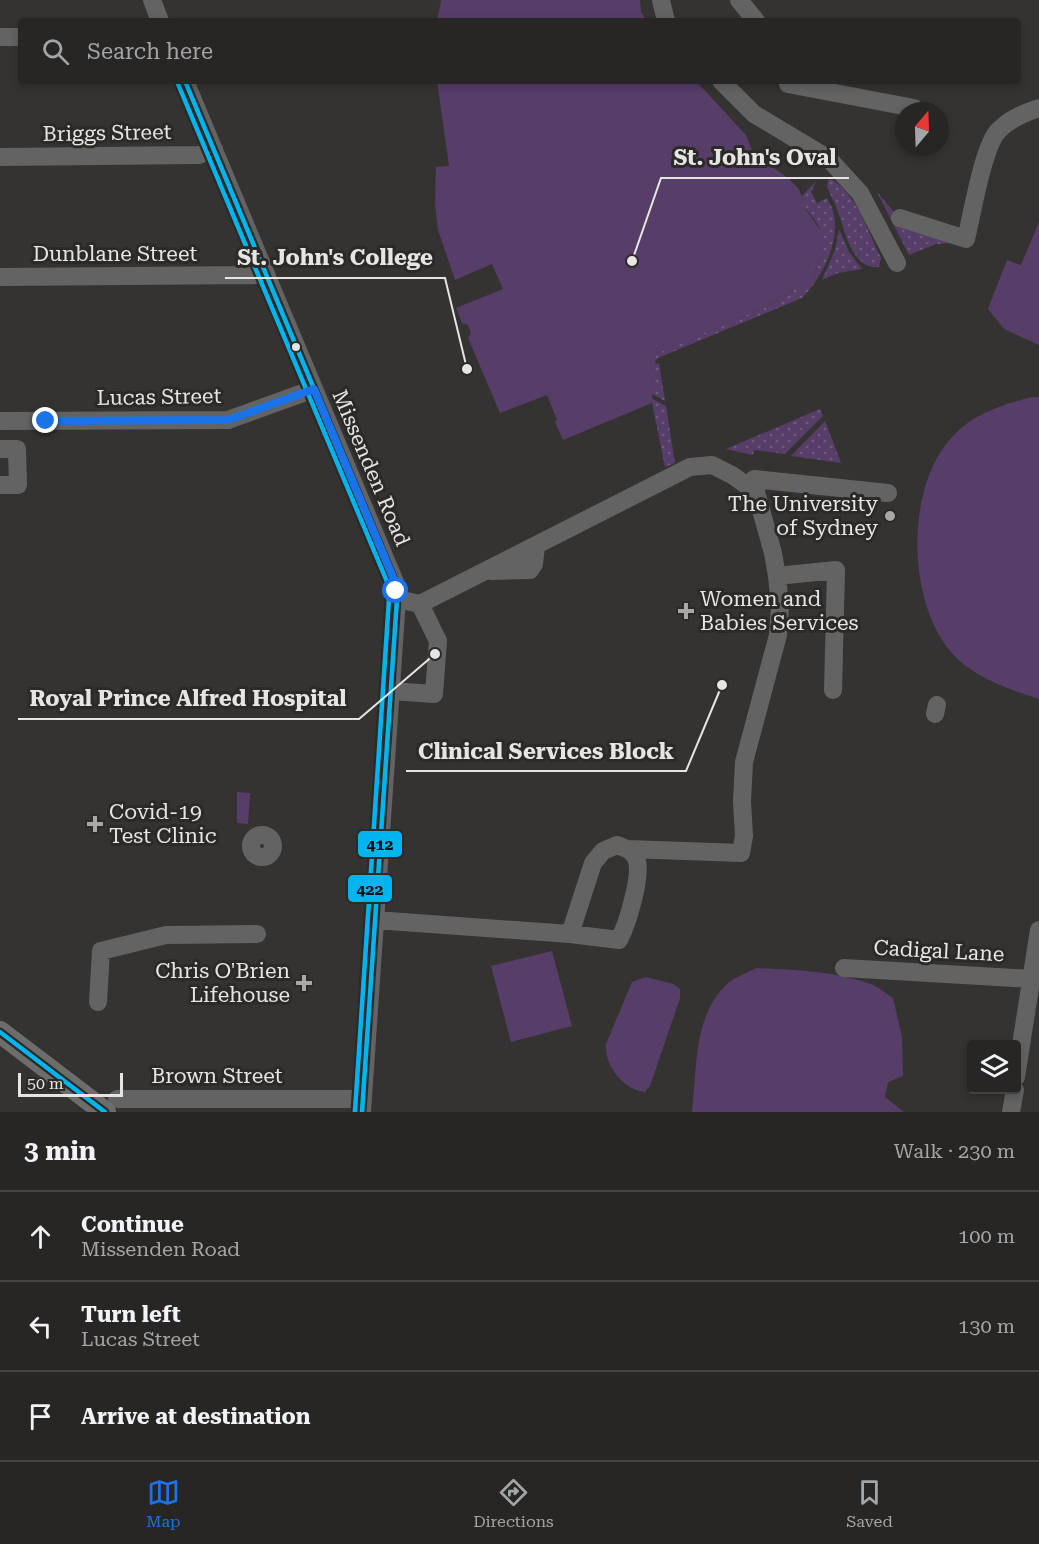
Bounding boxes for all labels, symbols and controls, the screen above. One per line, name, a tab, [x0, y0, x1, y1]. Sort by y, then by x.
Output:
search box	[18, 18, 1021, 84]
icon: search	[39, 35, 72, 68]
text: Search here	[87, 39, 213, 64]
north arrow	[895, 102, 949, 156]
street label: Briggs Street	[42, 120, 172, 146]
callout: St. John's Oval	[661, 138, 849, 178]
text: St. John's Oval	[673, 145, 837, 170]
callout: St. John's College	[225, 238, 445, 278]
street label: Dunblane Street	[33, 242, 197, 266]
text: St. John's College	[237, 245, 433, 270]
unlabelled marker	[290, 341, 302, 353]
street label: Lucas Street	[96, 384, 222, 410]
street label: Missenden Road	[327, 386, 415, 550]
route end	[32, 407, 58, 433]
place label: The University of Sydney	[728, 492, 879, 540]
marker: The University of Sydney	[883, 509, 897, 523]
route start	[382, 577, 408, 603]
place label: Women and Babies Services	[700, 587, 858, 635]
marker: Women and Babies Services	[677, 602, 695, 620]
callout: Royal Prince Alfred Hospital	[18, 679, 359, 719]
text: Royal Prince Alfred Hospital	[29, 686, 347, 711]
callout: Clinical Services Block	[406, 731, 686, 771]
text: Clinical Services Block	[418, 739, 674, 764]
place label: Covid-19 Test Clinic	[109, 800, 217, 848]
marker: Covid-19 Test Clinic	[86, 815, 104, 833]
line badge: 412	[357, 830, 403, 858]
text: 412	[367, 835, 393, 854]
line badge: 422	[347, 874, 393, 903]
text: 422	[357, 880, 383, 899]
street label: Cadigal Lane	[873, 936, 1005, 966]
place label: Chris O'Brien Lifehouse	[155, 959, 290, 1007]
marker: Chris O'Brien Lifehouse	[295, 974, 313, 992]
map controls	[967, 1040, 1021, 1094]
button: layers	[967, 1040, 1021, 1094]
street label: Brown Street	[151, 1064, 283, 1088]
scale bar	[18, 1070, 123, 1098]
text: 50 m	[27, 1074, 64, 1093]
text: 3 min	[24, 1136, 96, 1166]
text: Walk · 230 m	[894, 1139, 1015, 1163]
text: Continue	[81, 1212, 184, 1237]
icon: ahead	[24, 1220, 57, 1253]
text: 100 m	[958, 1224, 1015, 1248]
text: Missenden Road	[81, 1237, 240, 1261]
text: Turn left	[81, 1302, 181, 1327]
icon: left	[24, 1310, 57, 1343]
text: 130 m	[958, 1314, 1015, 1338]
text: Lucas Street	[81, 1327, 200, 1351]
icon: arrive	[24, 1400, 57, 1433]
text: Arrive at destination	[81, 1404, 310, 1429]
tab: Map	[146, 1476, 181, 1531]
tab: Directions	[473, 1476, 554, 1531]
tab: Saved	[846, 1476, 893, 1531]

